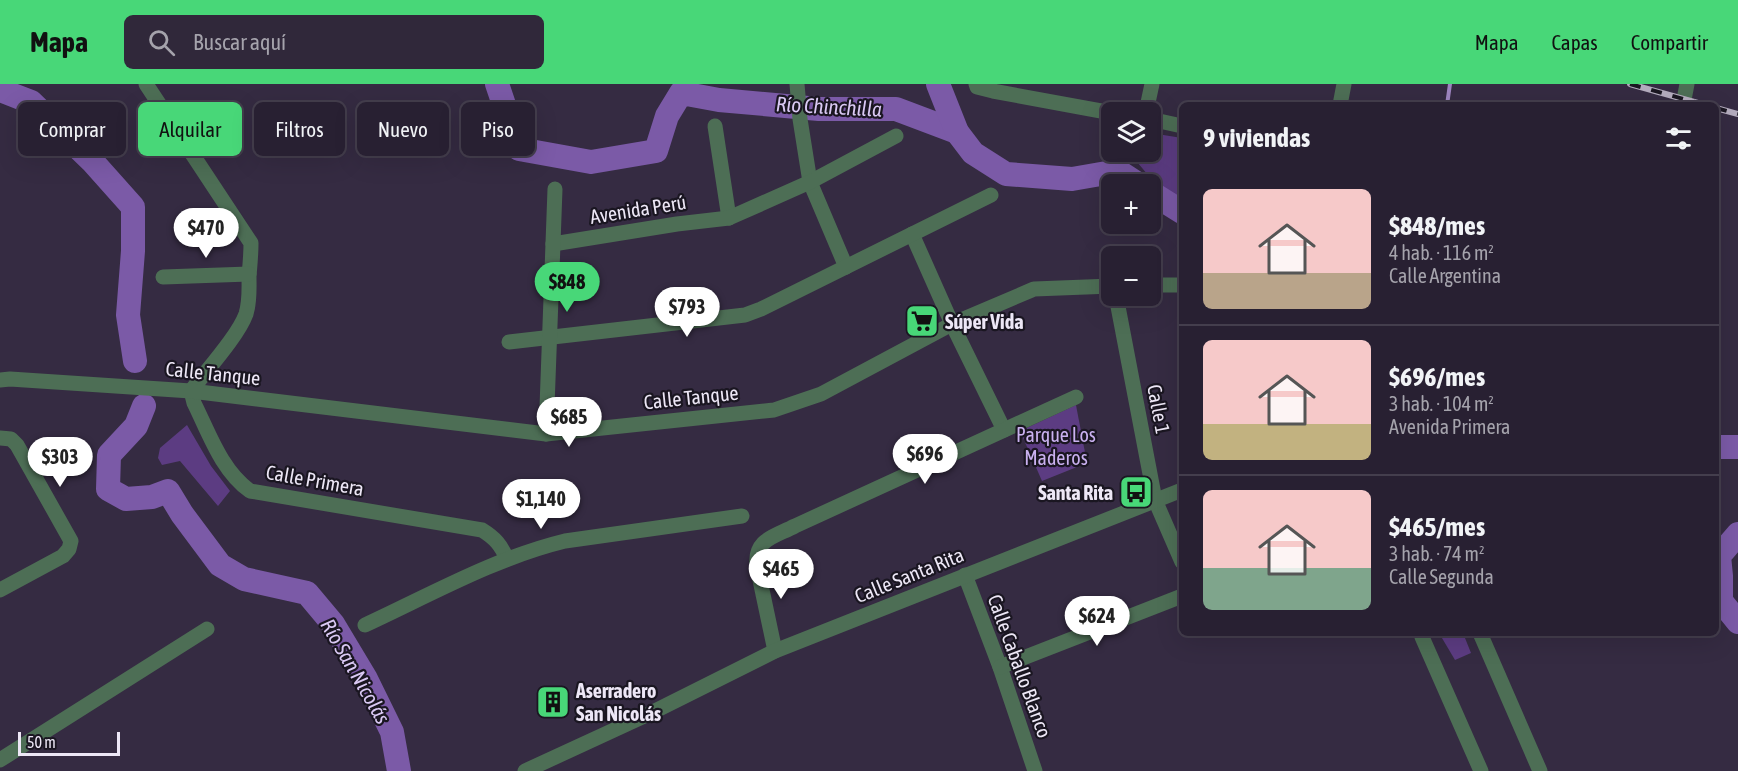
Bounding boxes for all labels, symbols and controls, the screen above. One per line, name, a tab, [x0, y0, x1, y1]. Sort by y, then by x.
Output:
search box	[124, 15, 544, 69]
text: Mapa	[30, 26, 88, 58]
icon: search	[145, 26, 178, 59]
text: Buscar aquí	[193, 29, 286, 55]
text: Mapa	[1475, 30, 1518, 54]
text: Capas	[1551, 30, 1598, 54]
text: Compartir	[1631, 30, 1708, 54]
water label: Río Chinchilla	[775, 91, 883, 121]
chip: Comprar	[18, 102, 126, 156]
chip: Alquilar	[138, 102, 242, 156]
chip: Filtros	[254, 102, 345, 156]
chip: Nuevo	[357, 102, 449, 156]
chip: Piso	[461, 102, 535, 156]
map controls	[1101, 102, 1161, 306]
button: layers	[1101, 102, 1161, 162]
icon: filters	[1662, 122, 1695, 155]
text: 9 viviendas	[1203, 123, 1310, 153]
button: +	[1101, 174, 1161, 234]
street label: Avenida Perú	[588, 190, 688, 228]
pin: $470	[170, 208, 242, 259]
text: $848/mes	[1389, 211, 1485, 241]
icon: home	[1251, 213, 1323, 285]
text: $470	[188, 216, 224, 239]
text: 4 hab. · 116 m²	[1389, 241, 1494, 264]
button: −	[1101, 246, 1161, 306]
pin: $848	[531, 262, 603, 313]
text: Calle Argentina	[1389, 264, 1501, 287]
text: $848	[549, 270, 585, 293]
pin: $793	[651, 287, 723, 338]
text: $793	[669, 295, 705, 318]
supermarket icon: Súper Vida	[904, 303, 940, 339]
place label: Súper Vida	[945, 310, 1023, 333]
street label: Calle Tanque	[164, 357, 262, 389]
text: $696/mes	[1389, 362, 1485, 392]
icon: home	[1251, 364, 1323, 436]
street label: Calle Tanque	[642, 381, 740, 413]
street label: Calle 1	[1143, 382, 1175, 436]
text: 3 hab. · 104 m²	[1389, 392, 1494, 415]
pin: $685	[533, 397, 605, 448]
text: $685	[551, 405, 587, 428]
text: Avenida Primera	[1389, 415, 1510, 438]
park label: Parque Los Maderos	[1016, 423, 1096, 469]
pin: $696	[889, 434, 961, 485]
pin: $303	[24, 437, 96, 488]
text: $696	[907, 442, 943, 465]
text: $303	[42, 445, 78, 468]
street label: Calle Primera	[264, 460, 366, 500]
bus stop icon: Santa Rita	[1118, 474, 1154, 510]
pin: $1,140	[492, 479, 590, 530]
place label: Santa Rita	[1038, 481, 1113, 504]
text: $1,140	[516, 487, 566, 510]
text: $465/mes	[1389, 512, 1485, 542]
icon: home	[1251, 514, 1323, 586]
text: 3 hab. · 74 m²	[1389, 542, 1484, 565]
street label: Calle Santa Rita	[851, 543, 967, 607]
pin: $465	[745, 549, 817, 600]
text: $465	[763, 557, 799, 580]
text: Calle Segunda	[1389, 565, 1494, 588]
street label: Calle Caballo Blanco	[983, 591, 1057, 741]
pin: $624	[1061, 596, 1133, 647]
text: $624	[1079, 604, 1115, 627]
water label: Río San Nicolás	[316, 614, 396, 728]
place label: Aserradero San Nicolás	[575, 679, 661, 725]
building icon: Aserradero San Nicolás	[535, 684, 571, 720]
scale bar	[18, 729, 120, 756]
text: 50 m	[27, 733, 56, 751]

